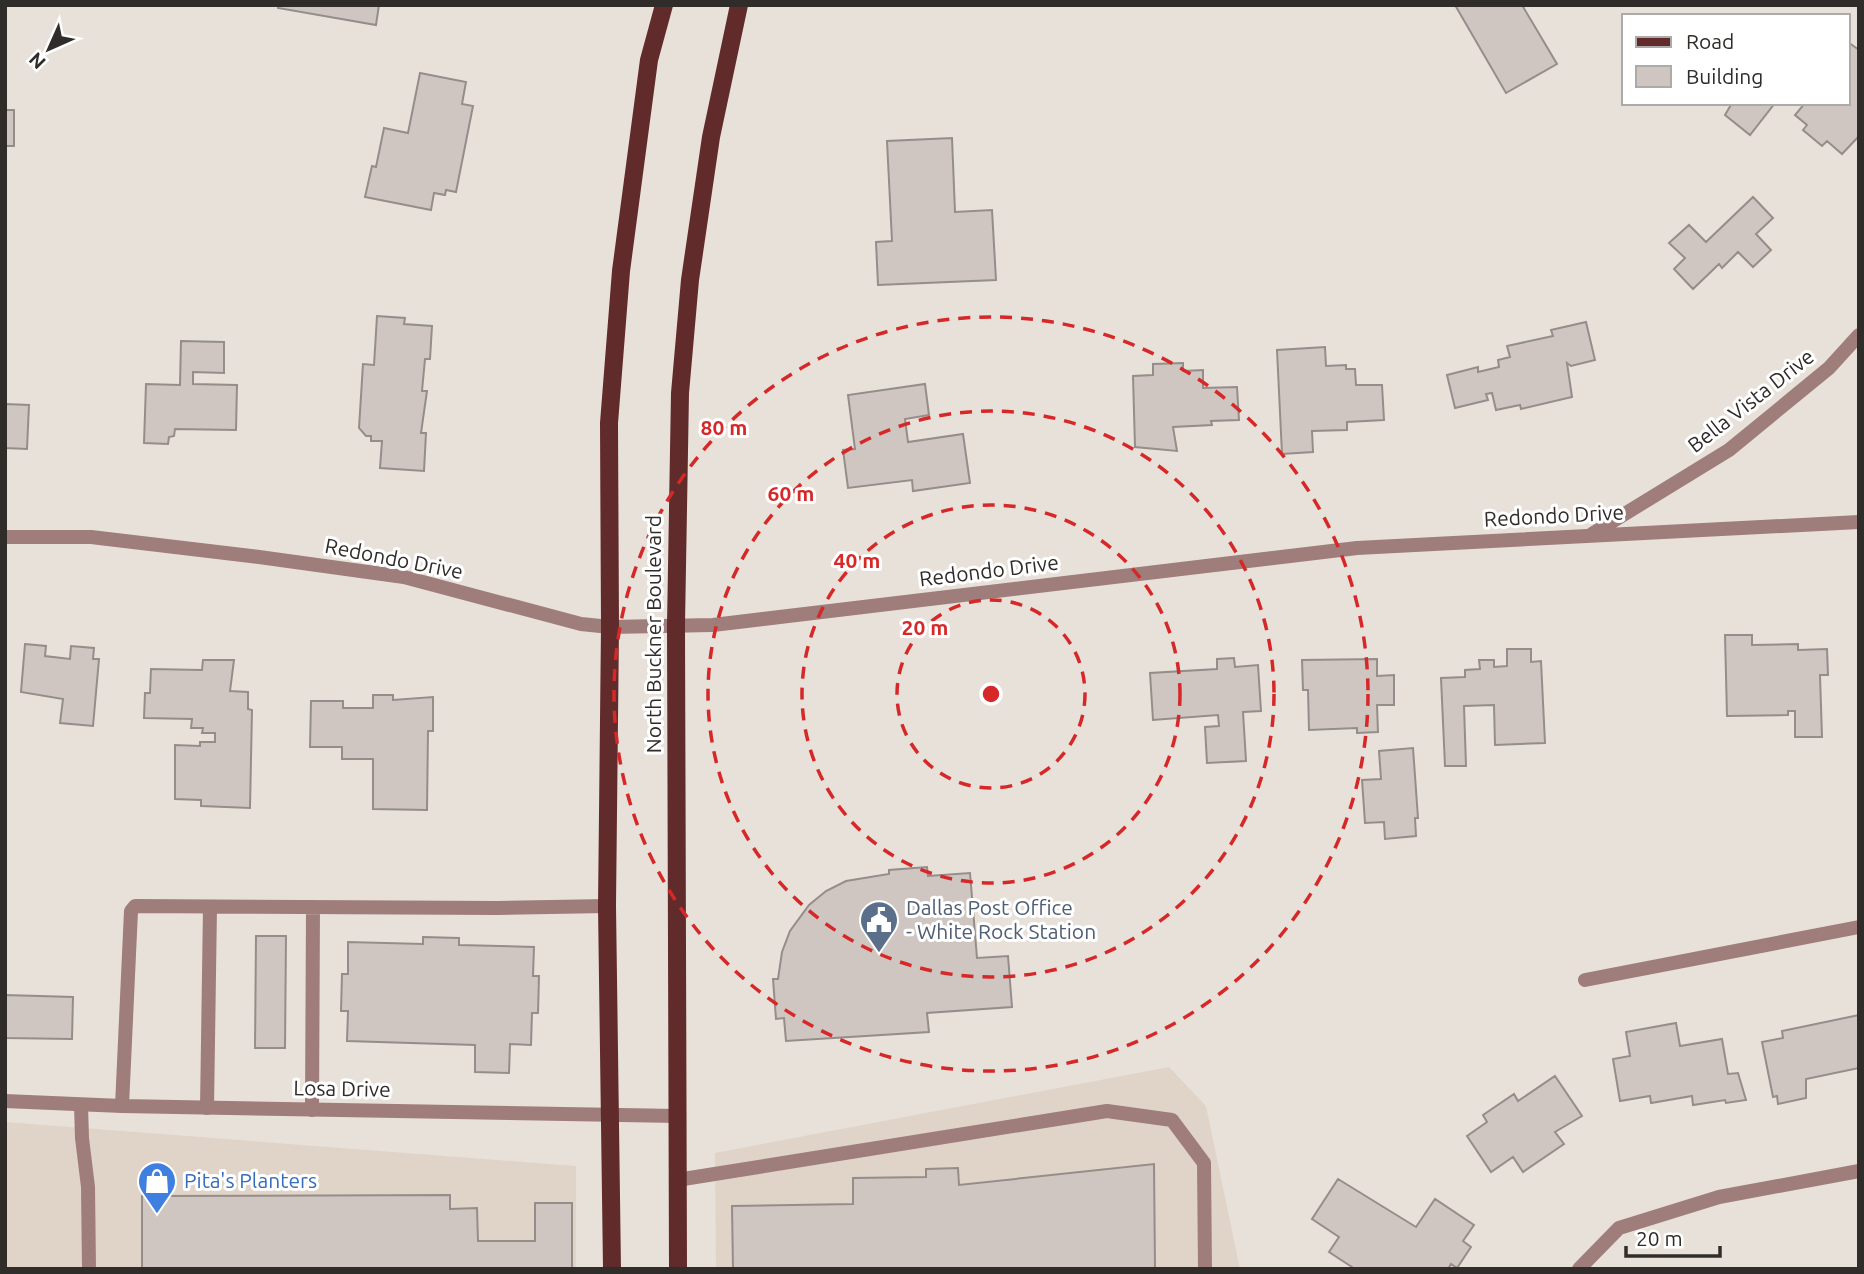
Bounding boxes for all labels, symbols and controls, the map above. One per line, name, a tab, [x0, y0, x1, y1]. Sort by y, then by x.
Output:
north arrow	[14, 14, 84, 84]
legend	[1622, 14, 1850, 105]
text: Road	[1686, 29, 1734, 53]
text: N	[24, 48, 50, 74]
text: Building	[1686, 64, 1763, 88]
street label: Bella Vista Drive	[1683, 344, 1818, 457]
text: 80 m	[701, 415, 747, 439]
text: 60 m	[768, 481, 814, 505]
street label: Redondo Drive	[1483, 499, 1625, 531]
street label: North Buckner Boulevard	[641, 515, 665, 753]
street label: Redondo Drive	[323, 533, 465, 583]
text: 40 m	[834, 548, 880, 572]
street label: Redondo Drive	[918, 550, 1060, 590]
text: 20 m	[902, 615, 948, 639]
centre of rings	[979, 682, 1003, 706]
place label: Dallas Post Office - White Rock Station	[906, 895, 1096, 943]
public building icon: Dallas Post Office - White Rock Station	[858, 899, 900, 954]
street label: Losa Drive	[293, 1075, 391, 1101]
shop icon: Pita's Planters	[136, 1160, 178, 1215]
place label: Pita's Planters	[184, 1168, 317, 1192]
scale bar	[1626, 1214, 1720, 1258]
text: 20 m	[1636, 1226, 1683, 1250]

